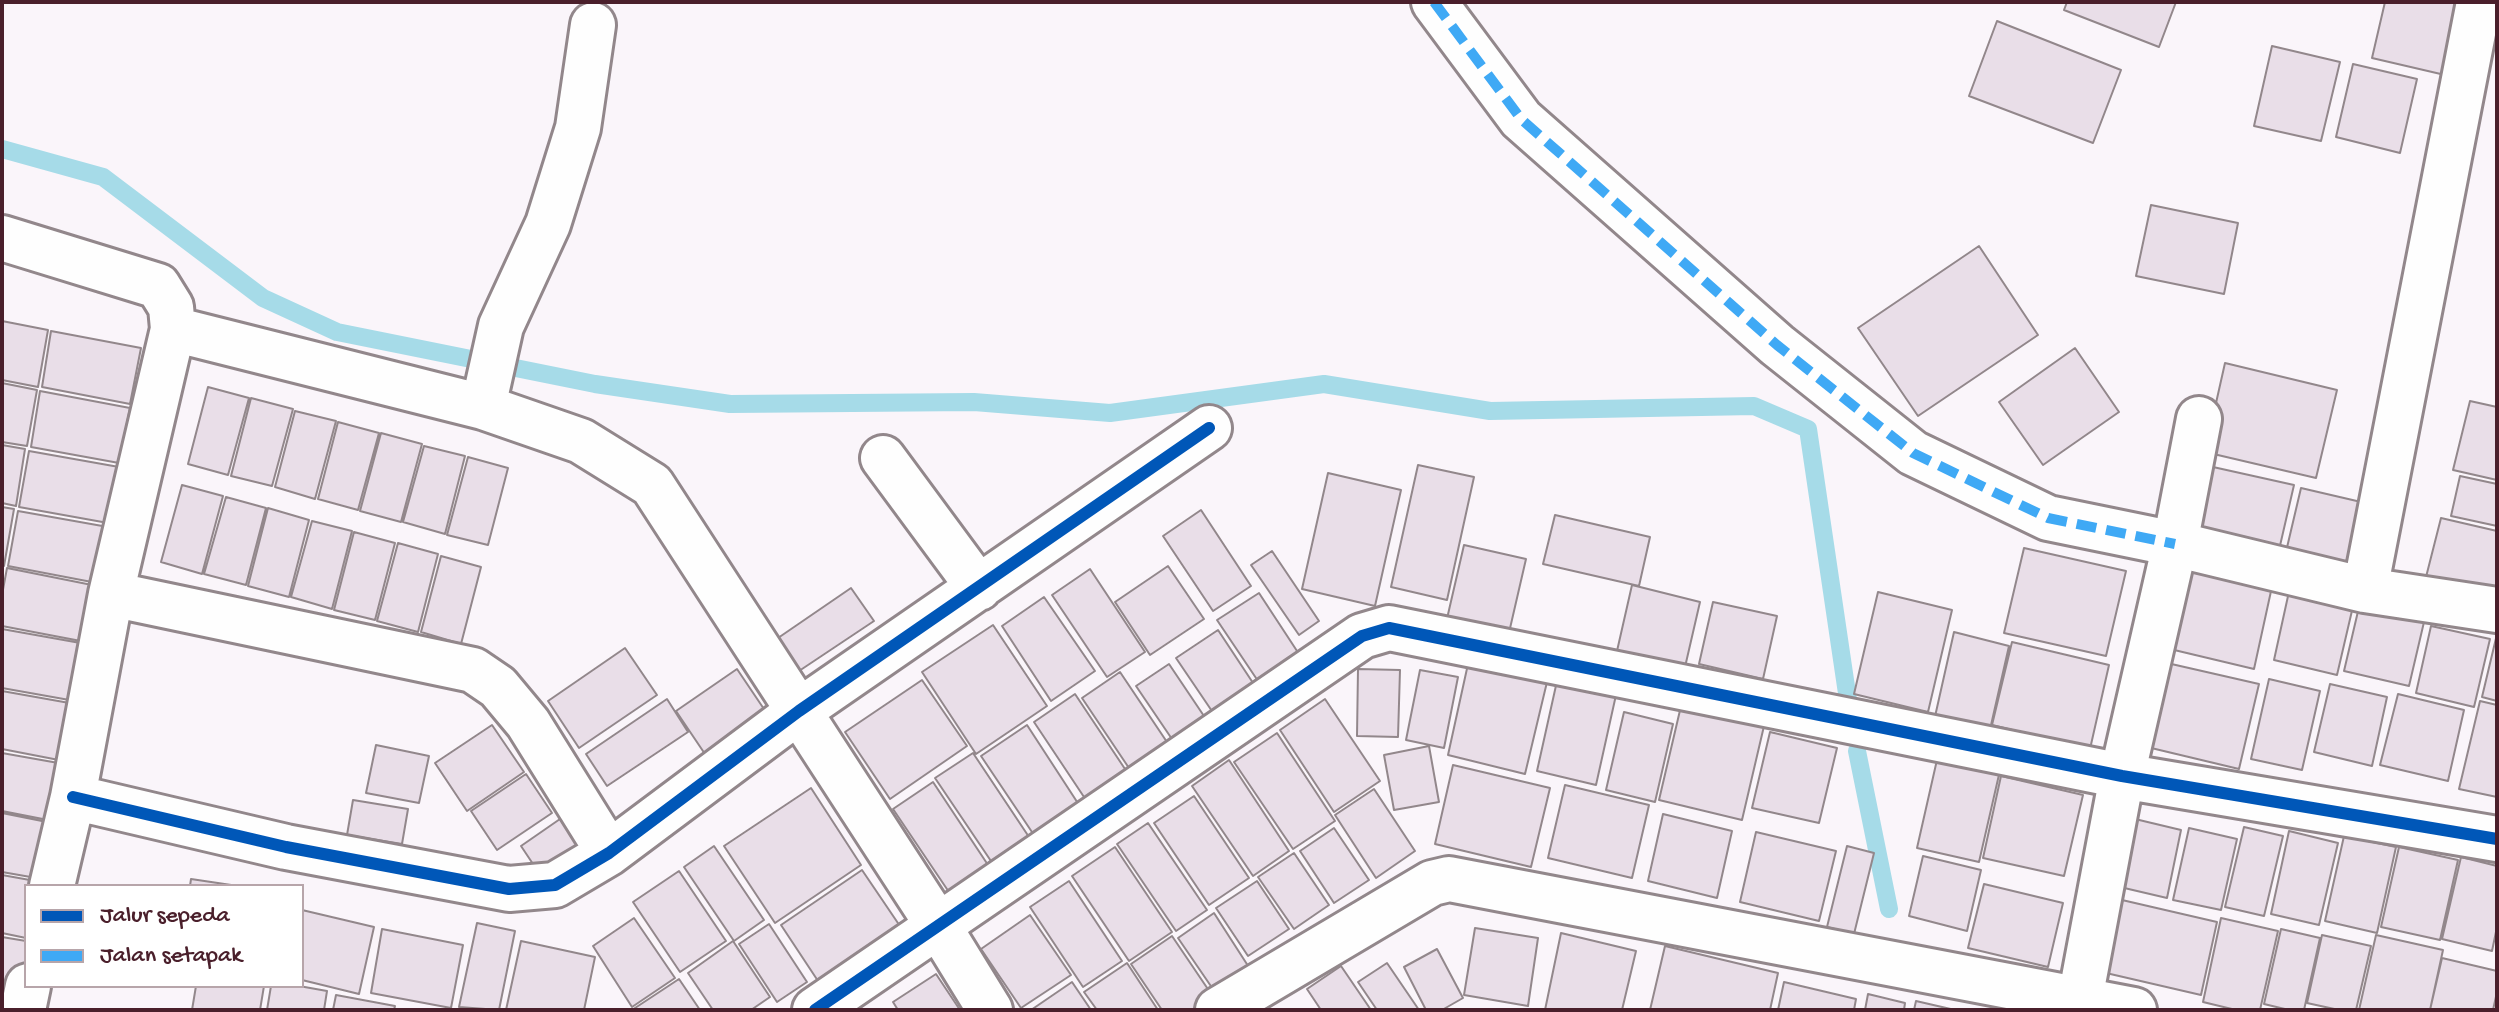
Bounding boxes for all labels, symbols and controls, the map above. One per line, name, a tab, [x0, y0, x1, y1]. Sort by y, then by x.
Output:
legend	[24, 884, 304, 988]
text: Jalur sepeda	[100, 902, 230, 931]
text: Jalan setapak	[100, 942, 242, 971]

